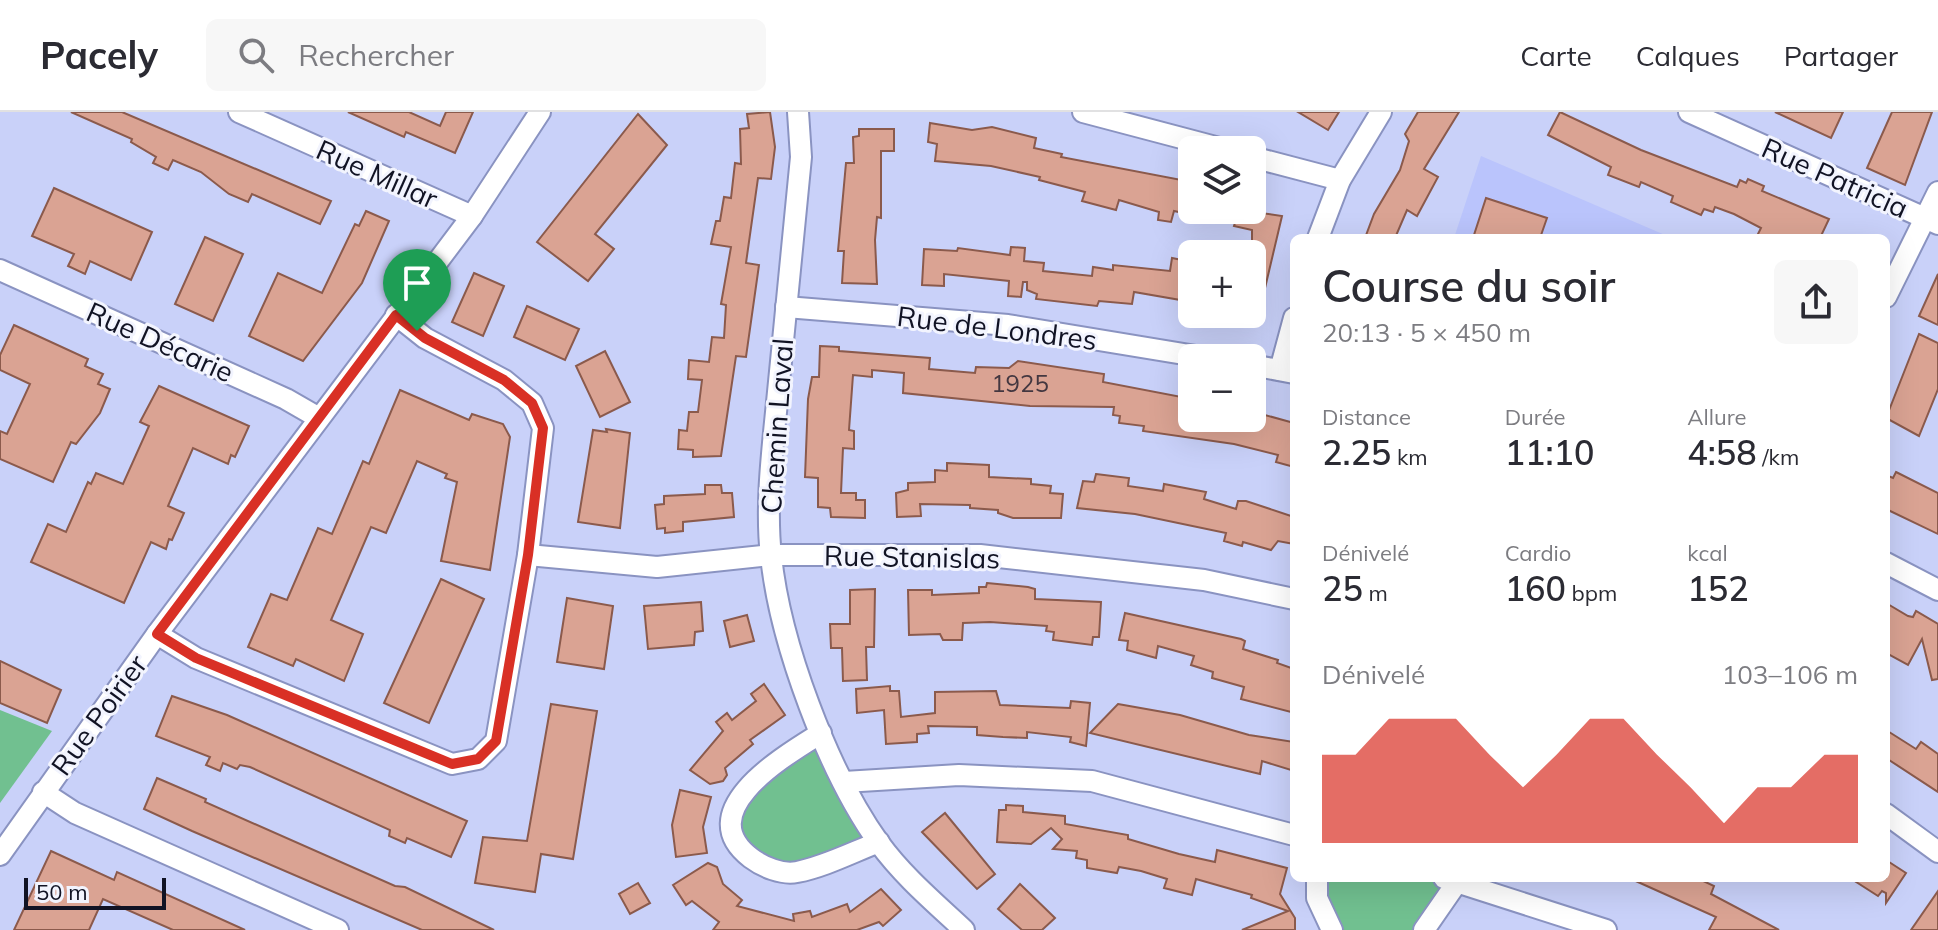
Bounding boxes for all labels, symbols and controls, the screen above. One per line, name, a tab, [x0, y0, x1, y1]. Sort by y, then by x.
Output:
search box	[206, 19, 766, 91]
text: Pacely	[40, 31, 158, 79]
icon: search	[234, 33, 278, 77]
text: Rechercher	[298, 36, 454, 74]
text: Carte	[1520, 38, 1592, 73]
text: Calques	[1636, 38, 1740, 73]
text: Partager	[1784, 38, 1898, 73]
street label: Rue Patricia	[1757, 130, 1914, 225]
street label: Rue Millar	[311, 131, 444, 216]
map controls	[1178, 136, 1266, 432]
button: layers	[1178, 136, 1266, 224]
button: +	[1178, 240, 1266, 328]
pin	[383, 249, 451, 331]
text: Course du soir	[1322, 258, 1615, 313]
button: share	[1774, 260, 1858, 344]
icon: arrive	[395, 261, 439, 305]
street label: Rue Décarie	[81, 294, 239, 389]
street label: Rue de Londres	[895, 298, 1099, 357]
text: 20:13 · 5 × 450 m	[1322, 316, 1531, 349]
street label: Chemin Laval	[753, 337, 800, 515]
button: −	[1178, 344, 1266, 432]
house number: 1925	[991, 368, 1049, 398]
text: Distance	[1322, 403, 1411, 431]
text: Durée	[1505, 403, 1566, 431]
text: Allure	[1687, 403, 1746, 431]
text: 2.25	[1322, 431, 1391, 474]
text: 11:10	[1505, 431, 1594, 474]
text: 4:58	[1687, 431, 1757, 474]
text: km	[1391, 443, 1428, 471]
text: /km	[1757, 443, 1799, 471]
street label: Rue Stanislas	[824, 537, 1000, 576]
text: Dénivelé	[1322, 539, 1409, 567]
text: Cardio	[1505, 539, 1571, 567]
text: kcal	[1687, 539, 1728, 567]
text: 25	[1322, 567, 1363, 610]
text: 160	[1505, 567, 1566, 610]
text: 152	[1687, 567, 1749, 610]
text: m	[1363, 579, 1388, 607]
text: bpm	[1566, 579, 1617, 607]
street label: Rue Poirier	[43, 647, 155, 782]
text: Dénivelé	[1322, 658, 1425, 691]
text: 103–106 m	[1722, 658, 1858, 691]
scale bar	[24, 874, 166, 910]
text: 50 m	[36, 878, 87, 906]

